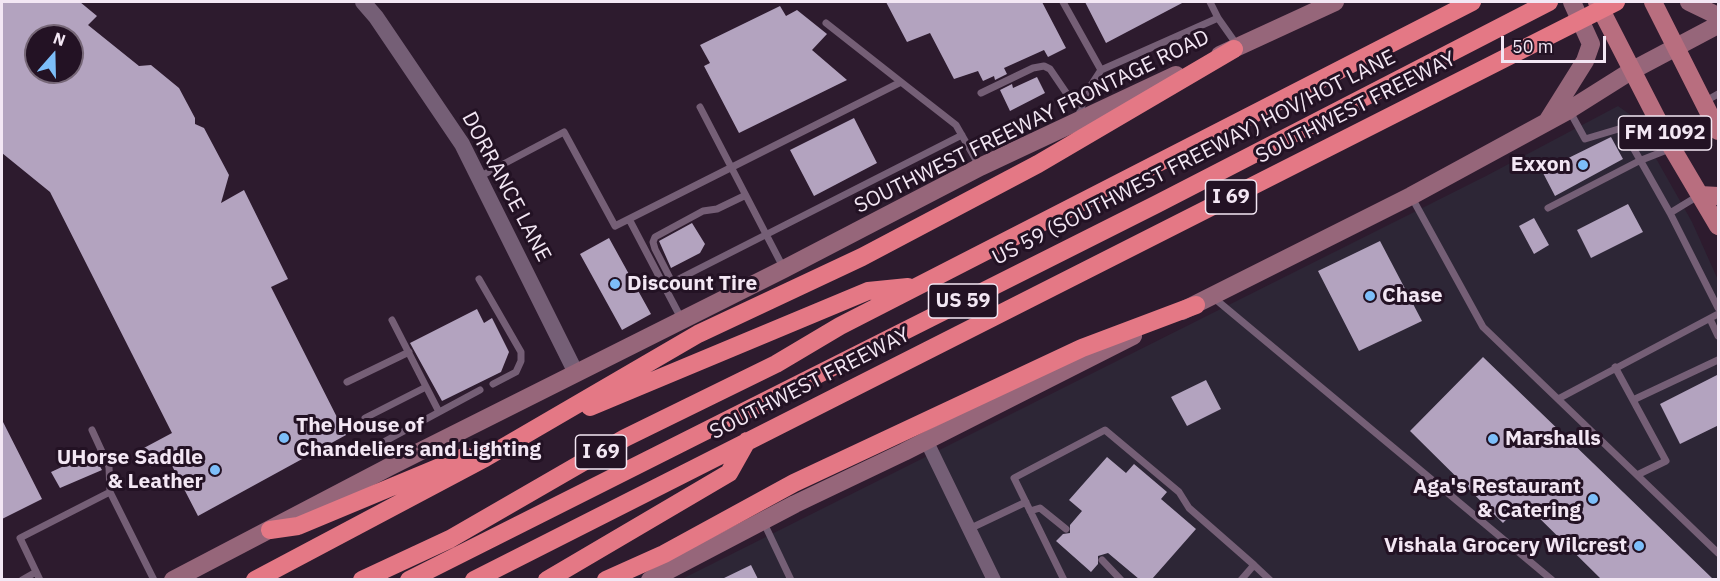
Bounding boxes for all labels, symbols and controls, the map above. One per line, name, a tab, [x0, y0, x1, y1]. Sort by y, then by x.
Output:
north arrow	[24, 24, 84, 84]
scale bar	[1504, 24, 1609, 62]
street label: SOUTHWEST FREEWAY FRONTAGE ROAD	[850, 25, 1214, 219]
text: N	[51, 28, 68, 50]
text: 50 m	[1512, 35, 1554, 58]
street label: US 59 (SOUTHWEST FREEWAY) HOV/HOT LANE	[988, 45, 1400, 271]
street label: SOUTHWEST FREEWAY	[1252, 47, 1460, 169]
street label: DORRANCE LANE	[456, 108, 556, 266]
road number: FM 1092	[1618, 116, 1712, 150]
place label: Exxon	[1511, 152, 1571, 178]
marker: Exxon	[1576, 158, 1590, 172]
road number: I 69	[1206, 180, 1256, 214]
place label: Discount Tire	[627, 271, 757, 297]
marker: Discount Tire	[608, 277, 622, 291]
place label: Chase	[1382, 283, 1443, 309]
road number: US 59	[928, 284, 998, 318]
marker: Chase	[1363, 289, 1377, 303]
street label: SOUTHWEST FREEWAY	[706, 323, 914, 445]
place label: The House of Chandeliers and Lighting	[296, 413, 541, 463]
place label: Marshalls	[1505, 426, 1601, 452]
marker: The House of Chandeliers and Lighting	[277, 431, 291, 445]
marker: Marshalls	[1486, 432, 1500, 446]
road number: I 69	[576, 435, 626, 469]
place label: UHorse Saddle & Leather	[57, 445, 203, 495]
marker: UHorse Saddle & Leather	[208, 463, 222, 477]
place label: Aga's Restaurant & Catering	[1413, 474, 1581, 524]
marker: Aga's Restaurant & Catering	[1586, 492, 1600, 506]
place label: Vishala Grocery Wilcrest	[1384, 533, 1627, 559]
marker: Vishala Grocery Wilcrest	[1632, 539, 1646, 553]

